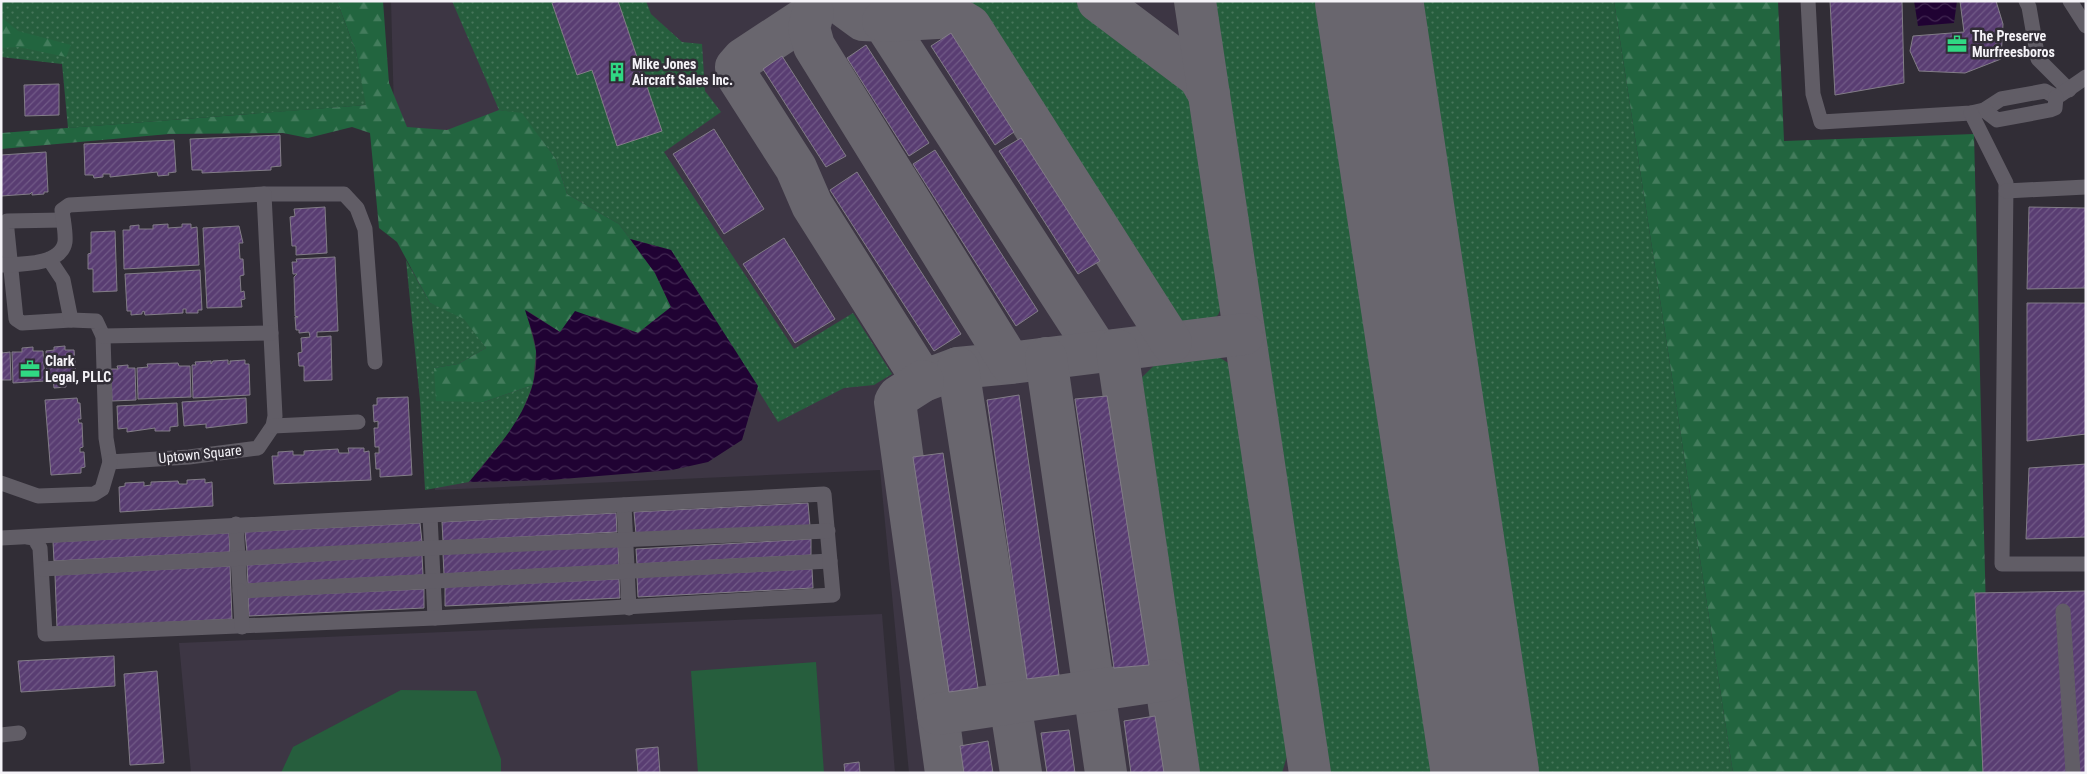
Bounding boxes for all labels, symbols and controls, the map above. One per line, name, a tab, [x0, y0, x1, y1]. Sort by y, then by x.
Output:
place label: The Preserve Murfreesboros	[1972, 28, 2055, 60]
office icon: The Preserve Murfreesboros	[1946, 33, 1968, 55]
place label: Mike Jones Aircraft Sales Inc.	[632, 56, 733, 88]
building icon: Mike Jones Aircraft Sales Inc.	[606, 61, 628, 83]
place label: Clark Legal, PLLC	[45, 353, 111, 385]
office icon: Clark Legal, PLLC	[19, 358, 41, 380]
street label: Uptown Square	[158, 442, 243, 466]

